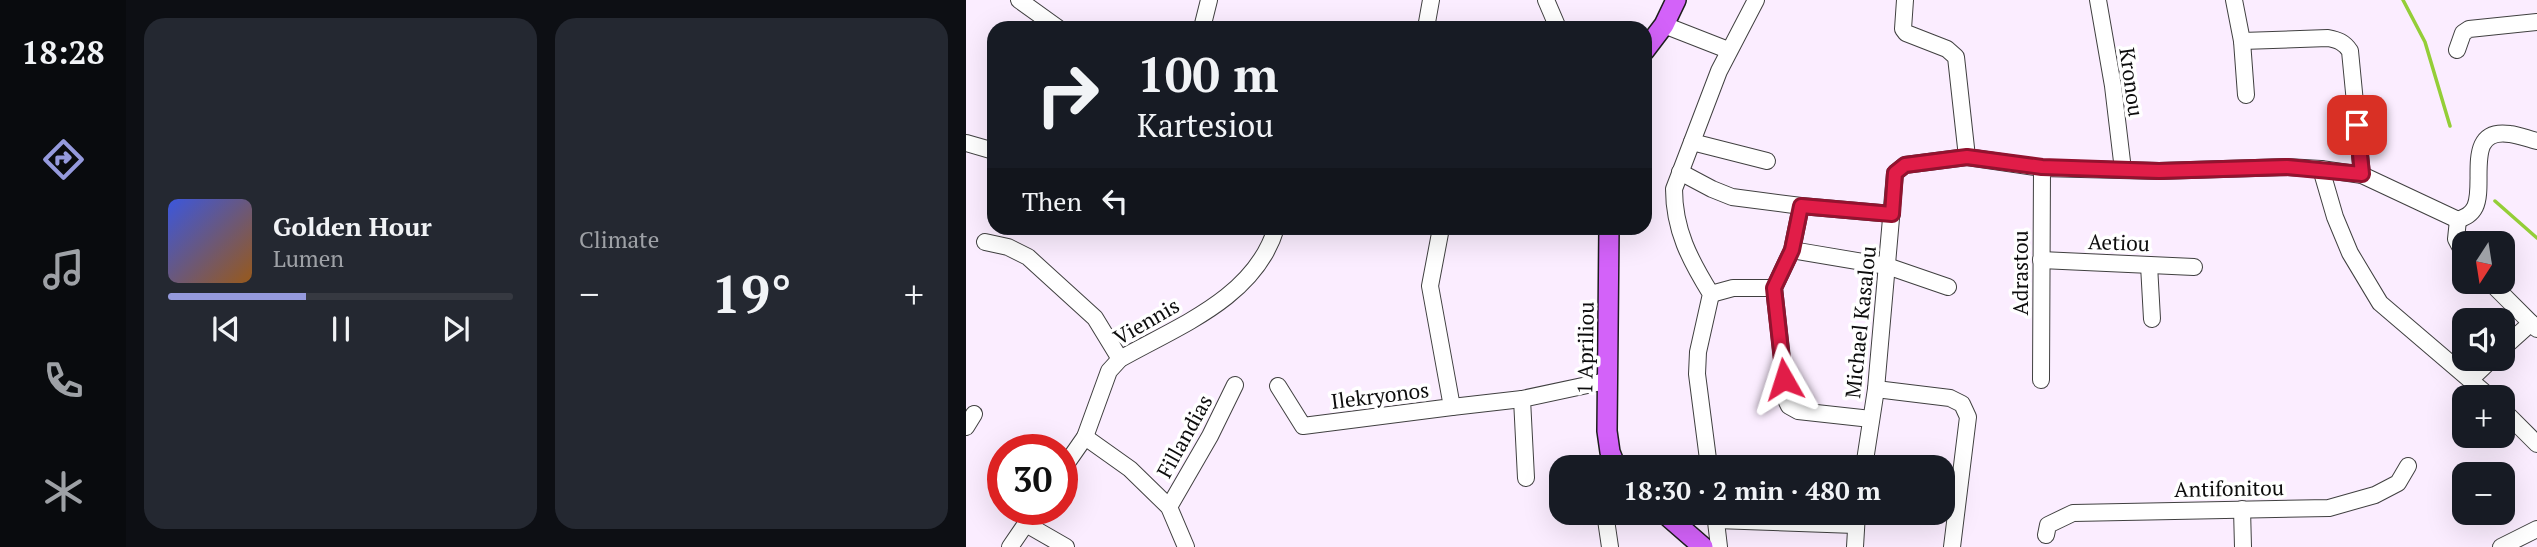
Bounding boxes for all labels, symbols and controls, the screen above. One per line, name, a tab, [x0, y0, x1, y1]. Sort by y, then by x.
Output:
text: 18:28	[21, 31, 105, 73]
text: 100 m	[1137, 41, 1279, 106]
street label: Kronou	[2113, 46, 2151, 118]
icon: right	[1022, 49, 1113, 140]
pin	[2327, 95, 2387, 155]
text: Kartesiou	[1137, 104, 1274, 146]
icon: arrive	[2338, 106, 2376, 144]
icon: directions	[39, 135, 88, 184]
icon: left	[1096, 182, 1134, 220]
text: Then	[1022, 184, 1082, 218]
text: Golden Hour	[273, 209, 432, 243]
text: Climate	[579, 224, 659, 255]
street label: Aetiou	[2088, 227, 2150, 257]
street label: Adrastou	[2006, 230, 2034, 316]
north arrow	[2452, 231, 2515, 294]
map controls	[2452, 231, 2515, 525]
text: Lumen	[273, 243, 344, 274]
street label: Michael Kasalou	[1838, 244, 1882, 400]
icon: music	[39, 245, 88, 294]
text: 19°	[711, 259, 792, 328]
text: −	[579, 269, 599, 319]
text: +	[904, 269, 924, 319]
street label: Viennis	[1108, 291, 1184, 351]
street label: 1 Apriliou	[1570, 301, 1600, 395]
button: sound	[2452, 308, 2515, 371]
icon: previous	[207, 310, 245, 348]
icon: pause	[322, 310, 360, 348]
icon: next	[437, 310, 475, 348]
position arrow	[1747, 342, 1821, 416]
icon: phone	[39, 356, 88, 405]
street label: Ilekryonos	[1329, 375, 1431, 415]
button: +	[2452, 385, 2515, 448]
street label: Fillandias	[1150, 389, 1218, 483]
speed limit sign: 30	[987, 434, 1078, 525]
button: −	[2452, 462, 2515, 525]
icon: climate	[39, 467, 88, 516]
text: 18:30 · 2 min · 480 m	[1623, 473, 1881, 507]
street label: Antifonitou	[2174, 473, 2284, 503]

